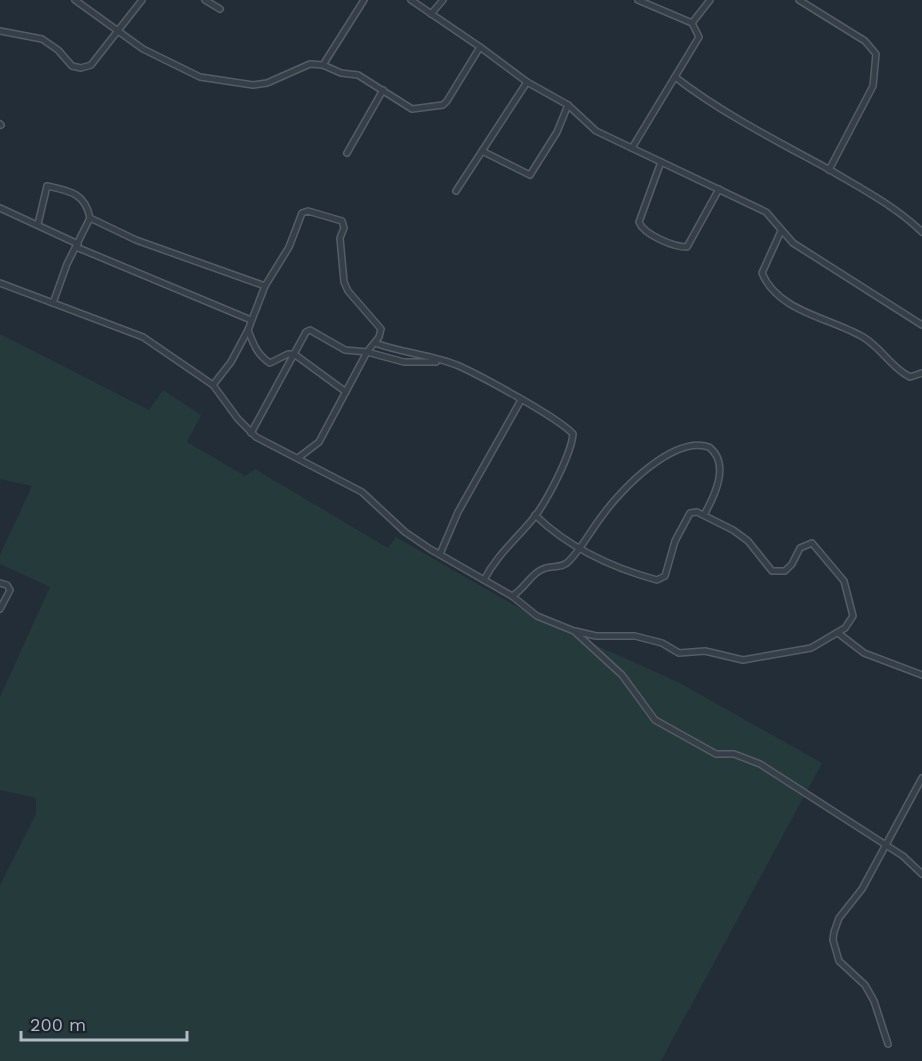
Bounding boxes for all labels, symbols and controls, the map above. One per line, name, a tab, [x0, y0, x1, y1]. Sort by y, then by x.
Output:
scale bar	[21, 1004, 188, 1042]
text: 200 m	[30, 1014, 86, 1035]

